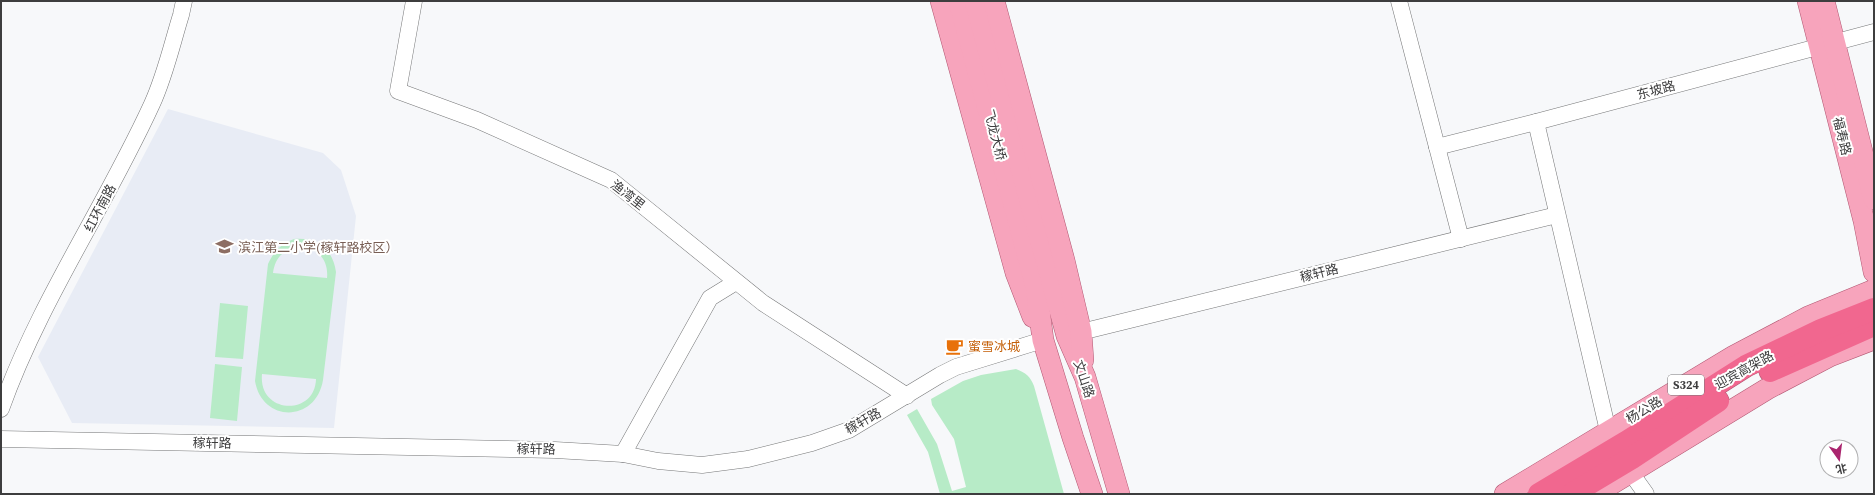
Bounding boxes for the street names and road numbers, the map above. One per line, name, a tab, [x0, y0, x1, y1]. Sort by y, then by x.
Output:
street label: 东坡路	[1635, 77, 1677, 103]
street label: 飞龙大桥	[980, 108, 1010, 162]
street label: 福寿路	[1829, 115, 1855, 157]
street label: 渔湾里	[607, 176, 649, 214]
street label: 红环南路	[80, 181, 120, 235]
street label: 稼轩路	[1298, 260, 1340, 286]
street label: 迎宾高架路	[1711, 347, 1777, 393]
street label: 文山路	[1070, 358, 1098, 400]
road number: S324	[1668, 375, 1704, 395]
street label: 杨公路	[1623, 393, 1665, 427]
street label: 稼轩路	[842, 404, 884, 438]
street label: 稼轩路	[192, 434, 232, 452]
street label: 稼轩路	[516, 440, 556, 458]

